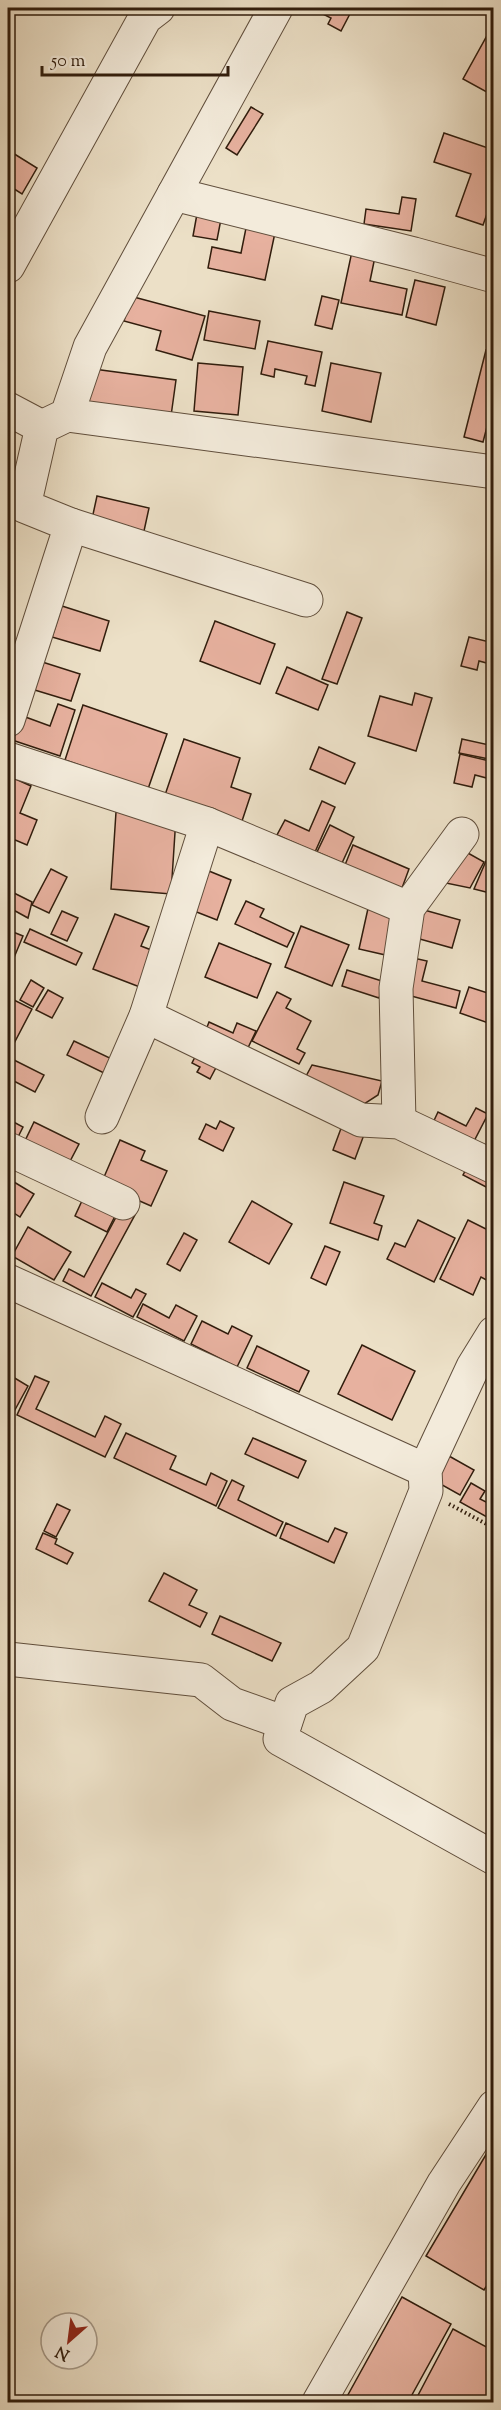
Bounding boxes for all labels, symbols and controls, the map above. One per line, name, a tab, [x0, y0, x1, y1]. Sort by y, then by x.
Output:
scale bar	[42, 39, 228, 77]
text: 50 m	[50, 49, 86, 75]
north arrow	[39, 2311, 99, 2371]
text: N	[52, 2339, 74, 2365]

